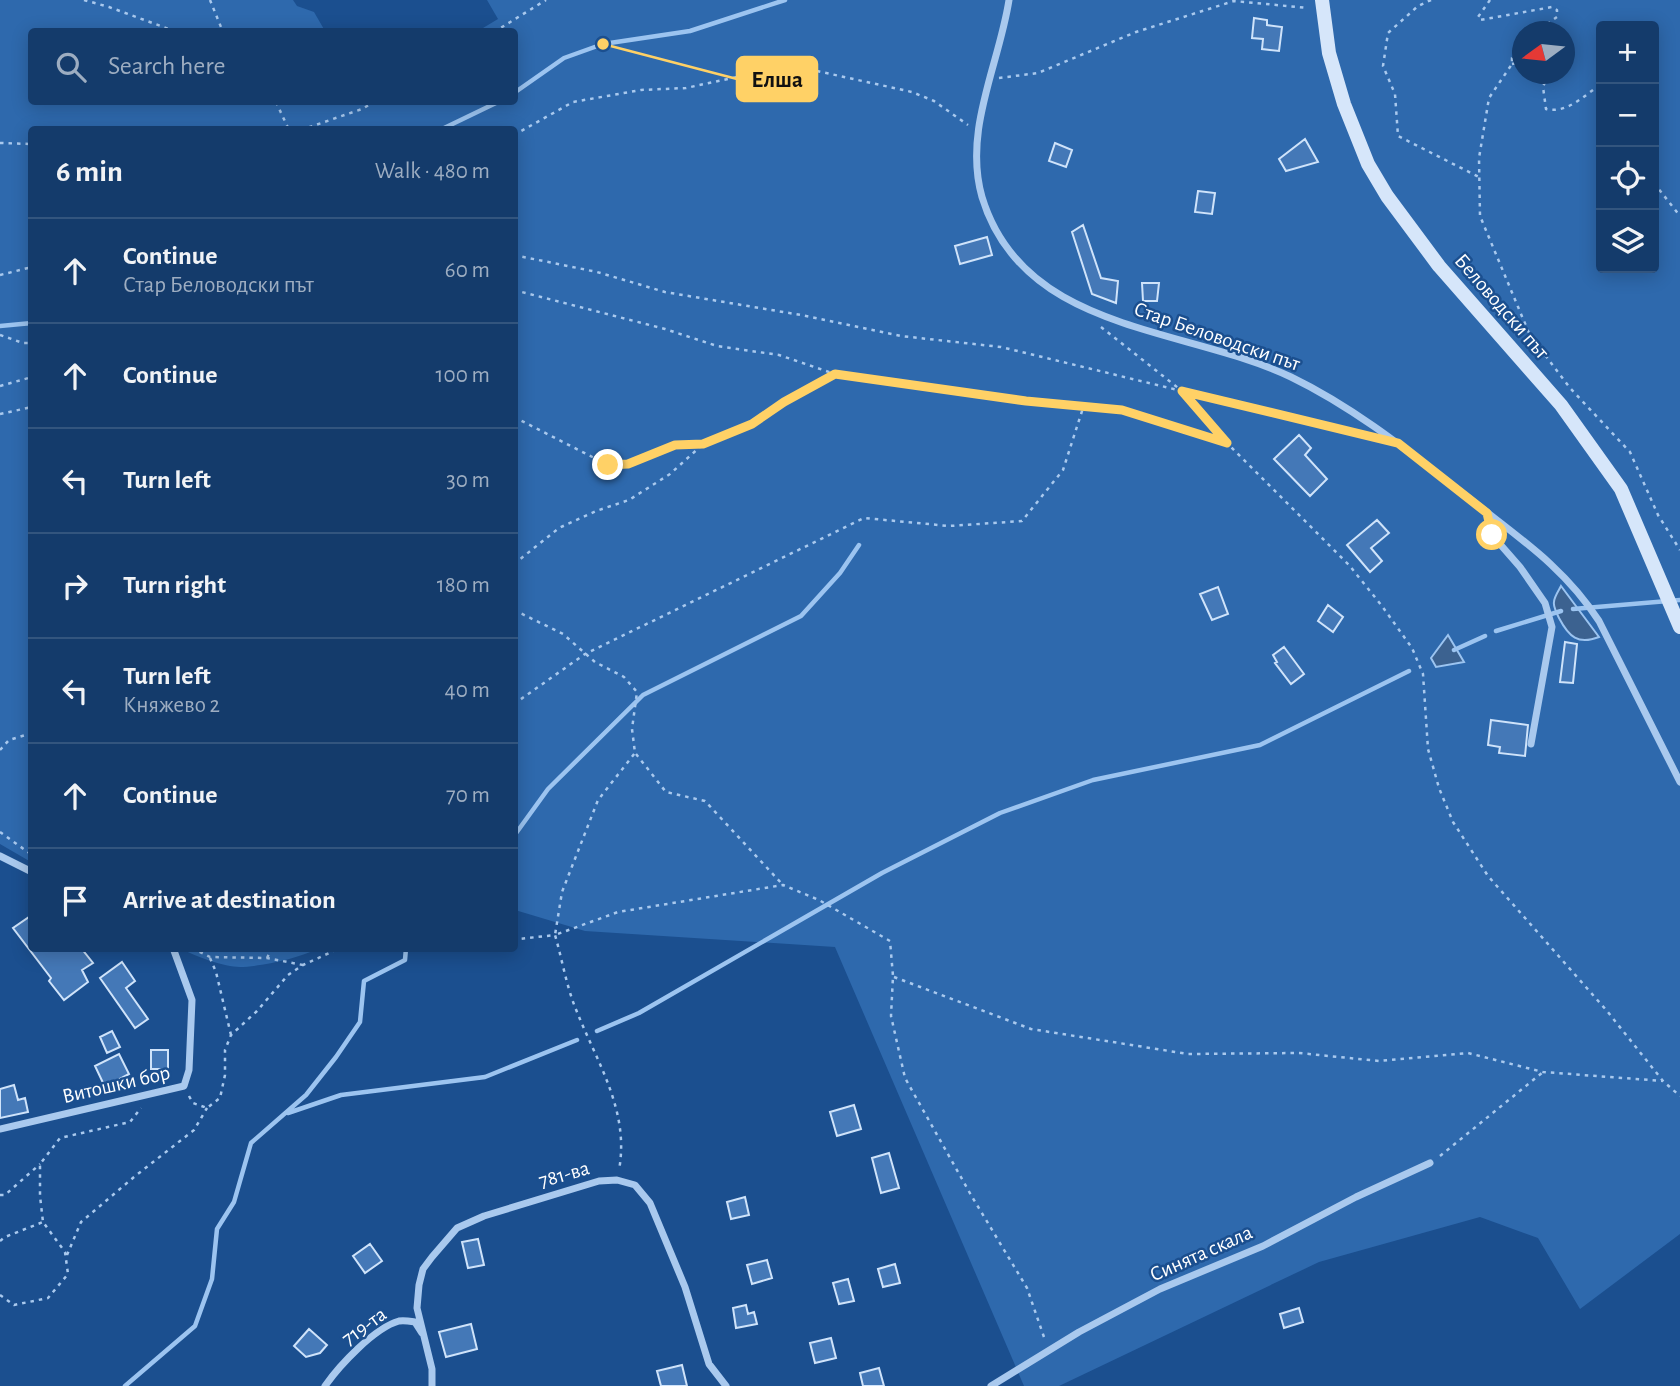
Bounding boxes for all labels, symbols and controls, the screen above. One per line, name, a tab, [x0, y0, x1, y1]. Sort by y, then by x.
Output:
north arrow	[1512, 21, 1575, 84]
map controls	[1596, 21, 1659, 273]
button: +	[1596, 21, 1659, 84]
search box	[28, 28, 518, 105]
icon: search	[52, 48, 90, 86]
text: Search here	[108, 53, 226, 79]
callout: Елша	[737, 57, 817, 101]
text: Елша	[751, 69, 803, 92]
button: −	[1596, 84, 1659, 147]
button: locate	[1596, 147, 1659, 210]
text: 6 min	[56, 157, 123, 187]
text: Walk · 480 m	[375, 160, 490, 183]
button: layers	[1596, 210, 1659, 273]
text: Continue	[123, 243, 218, 269]
street label: Беловодски път	[1451, 250, 1553, 363]
icon: ahead	[56, 252, 94, 290]
text: 60 m	[445, 259, 490, 282]
text: Стар Беловодски път	[123, 274, 314, 297]
street label: Стар Беловодски път	[1131, 298, 1303, 375]
icon: ahead	[56, 357, 94, 395]
text: Continue	[123, 362, 218, 388]
text: 100 m	[436, 364, 490, 387]
route end	[592, 449, 623, 480]
icon: left	[56, 462, 94, 500]
text: Turn left	[123, 467, 211, 493]
text: 30 m	[446, 469, 490, 492]
route start	[1476, 519, 1507, 550]
icon: right	[56, 567, 94, 605]
text: Turn right	[123, 572, 226, 598]
text: 180 m	[437, 574, 490, 597]
text: Turn left	[123, 663, 211, 689]
icon: left	[56, 672, 94, 710]
text: 40 m	[445, 679, 490, 702]
text: Княжево 2	[123, 694, 220, 717]
icon: ahead	[56, 777, 94, 815]
text: Continue	[123, 782, 218, 808]
text: 70 m	[446, 784, 490, 807]
icon: arrive	[56, 882, 94, 920]
text: Arrive at destination	[123, 887, 336, 913]
street label: Витошки бор	[60, 1062, 172, 1107]
street label: 781-ва	[536, 1157, 592, 1192]
street label: Синята скала	[1147, 1221, 1256, 1285]
street label: 719-та	[338, 1303, 391, 1349]

